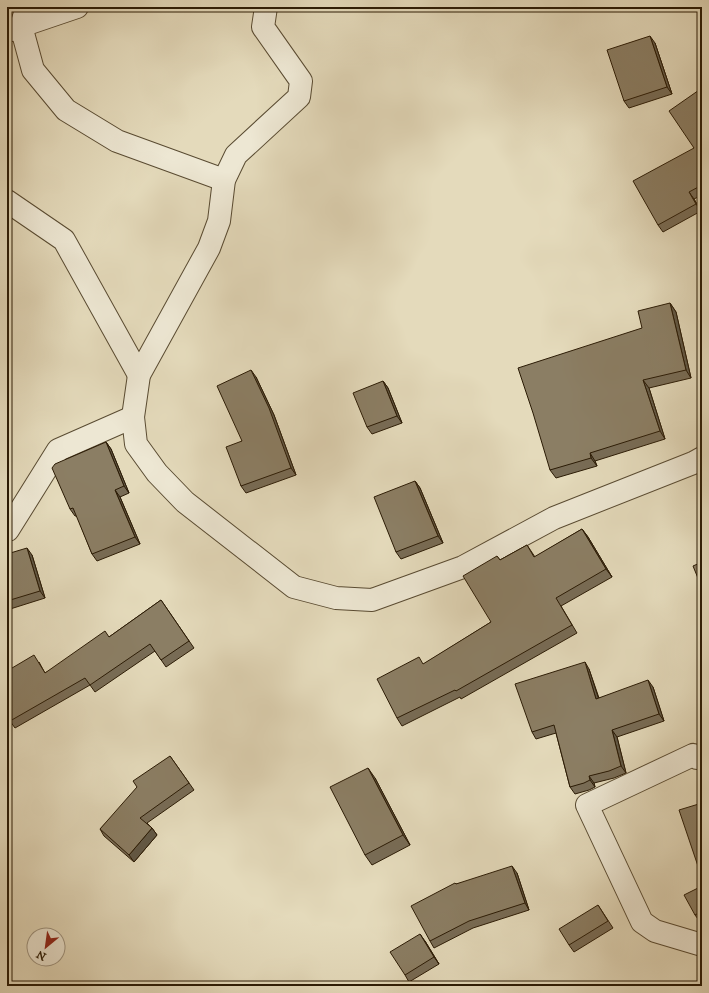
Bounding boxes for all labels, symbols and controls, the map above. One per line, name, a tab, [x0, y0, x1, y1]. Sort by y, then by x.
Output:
north arrow	[26, 927, 66, 967]
text: N	[34, 947, 49, 963]

